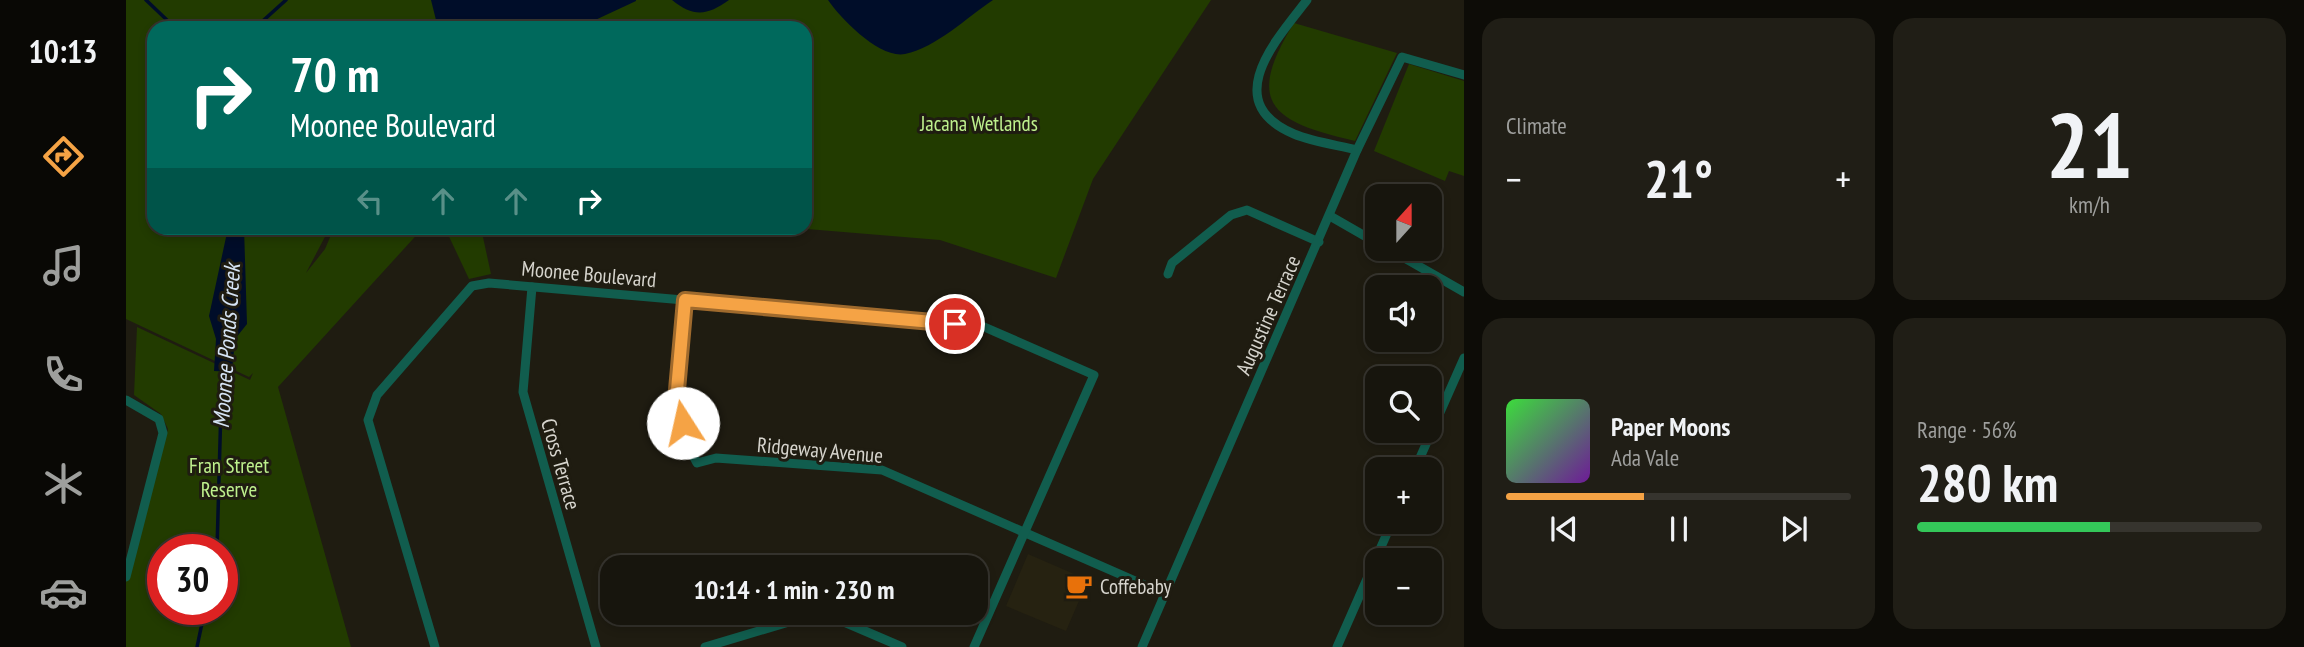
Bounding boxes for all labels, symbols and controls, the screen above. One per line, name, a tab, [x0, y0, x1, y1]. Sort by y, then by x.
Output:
text: 10:13	[28, 30, 98, 72]
text: 70 m	[290, 42, 379, 106]
icon: right	[175, 49, 266, 140]
text: 21	[2046, 85, 2133, 203]
text: Moonee Boulevard	[290, 104, 496, 146]
park label: Jacana Wetlands	[919, 110, 1038, 137]
text: Climate	[1506, 111, 1567, 140]
icon: directions	[39, 132, 88, 181]
text: 21°	[1644, 145, 1713, 212]
text: −	[1506, 154, 1522, 203]
text: +	[1835, 154, 1851, 203]
icon: left	[351, 182, 389, 220]
icon: ahead	[424, 182, 462, 220]
icon: ahead	[497, 182, 535, 220]
icon: right	[570, 182, 608, 220]
north arrow	[1365, 184, 1442, 261]
map controls	[1365, 184, 1442, 625]
text: km/h	[2069, 190, 2110, 219]
icon: music	[39, 241, 88, 290]
street label: Augustine Terrace	[1230, 251, 1306, 379]
street label: Moonee Boulevard	[521, 255, 657, 293]
water label: Moonee Ponds Creek	[206, 260, 246, 429]
button: sound	[1365, 275, 1442, 352]
pin	[925, 294, 985, 354]
icon: arrive	[936, 305, 974, 343]
icon: phone	[39, 350, 88, 399]
button: search	[1365, 366, 1442, 443]
position arrow	[646, 386, 720, 460]
text: Paper Moons	[1611, 410, 1730, 443]
street label: Cross Terrace	[535, 415, 587, 513]
text: Range · 56%	[1917, 415, 2017, 444]
street label: Ridgeway Avenue	[756, 431, 884, 469]
text: Ada Vale	[1611, 443, 1679, 472]
text: 280 km	[1917, 449, 2058, 516]
park label: Fran Street Reserve	[189, 452, 269, 503]
button: +	[1365, 457, 1442, 534]
icon: climate	[39, 459, 88, 508]
icon: previous	[1545, 510, 1583, 548]
icon: pause	[1660, 510, 1698, 548]
icon: next	[1775, 510, 1813, 548]
speed limit sign: 30	[147, 534, 238, 625]
button: −	[1365, 548, 1442, 625]
icon: car	[39, 568, 88, 617]
cafe icon: Coffebaby	[1064, 571, 1094, 601]
text: 10:14 · 1 min · 230 m	[694, 573, 894, 606]
place label: Coffebaby	[1100, 573, 1172, 600]

